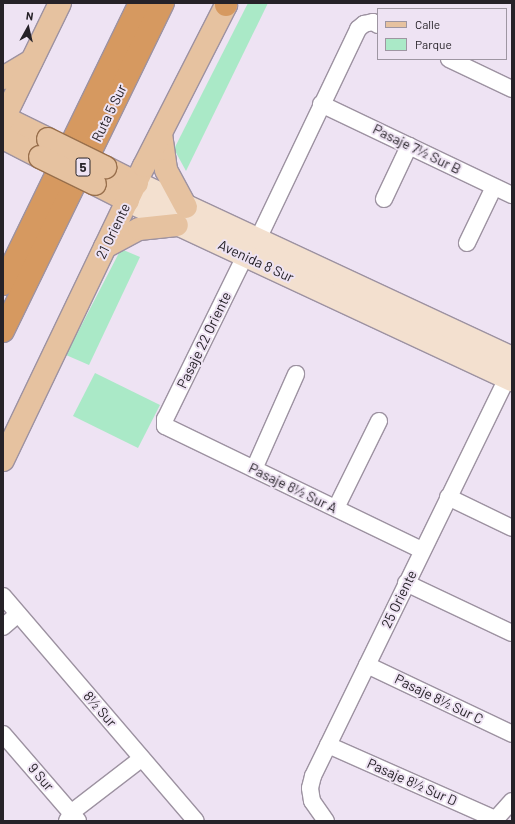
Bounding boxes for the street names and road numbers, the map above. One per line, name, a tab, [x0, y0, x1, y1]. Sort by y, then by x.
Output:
street label: Ruta 5 Sur	[88, 82, 130, 144]
street label: Pasaje 7½ Sur B	[370, 120, 464, 178]
road number: 5	[75, 156, 91, 178]
street label: 21 Oriente	[92, 200, 134, 262]
street label: Avenida 8 Sur	[215, 236, 297, 286]
street label: Pasaje 22 Oriente	[173, 289, 235, 391]
street label: Pasaje 8½ Sur A	[246, 459, 340, 517]
street label: 25 Oriente	[378, 567, 420, 631]
street label: Pasaje 8½ Sur C	[392, 670, 486, 728]
street label: 8½ Sur	[80, 688, 120, 730]
street label: Pasaje 8½ Sur D	[365, 755, 459, 809]
street label: 9 Sur	[25, 760, 57, 794]

